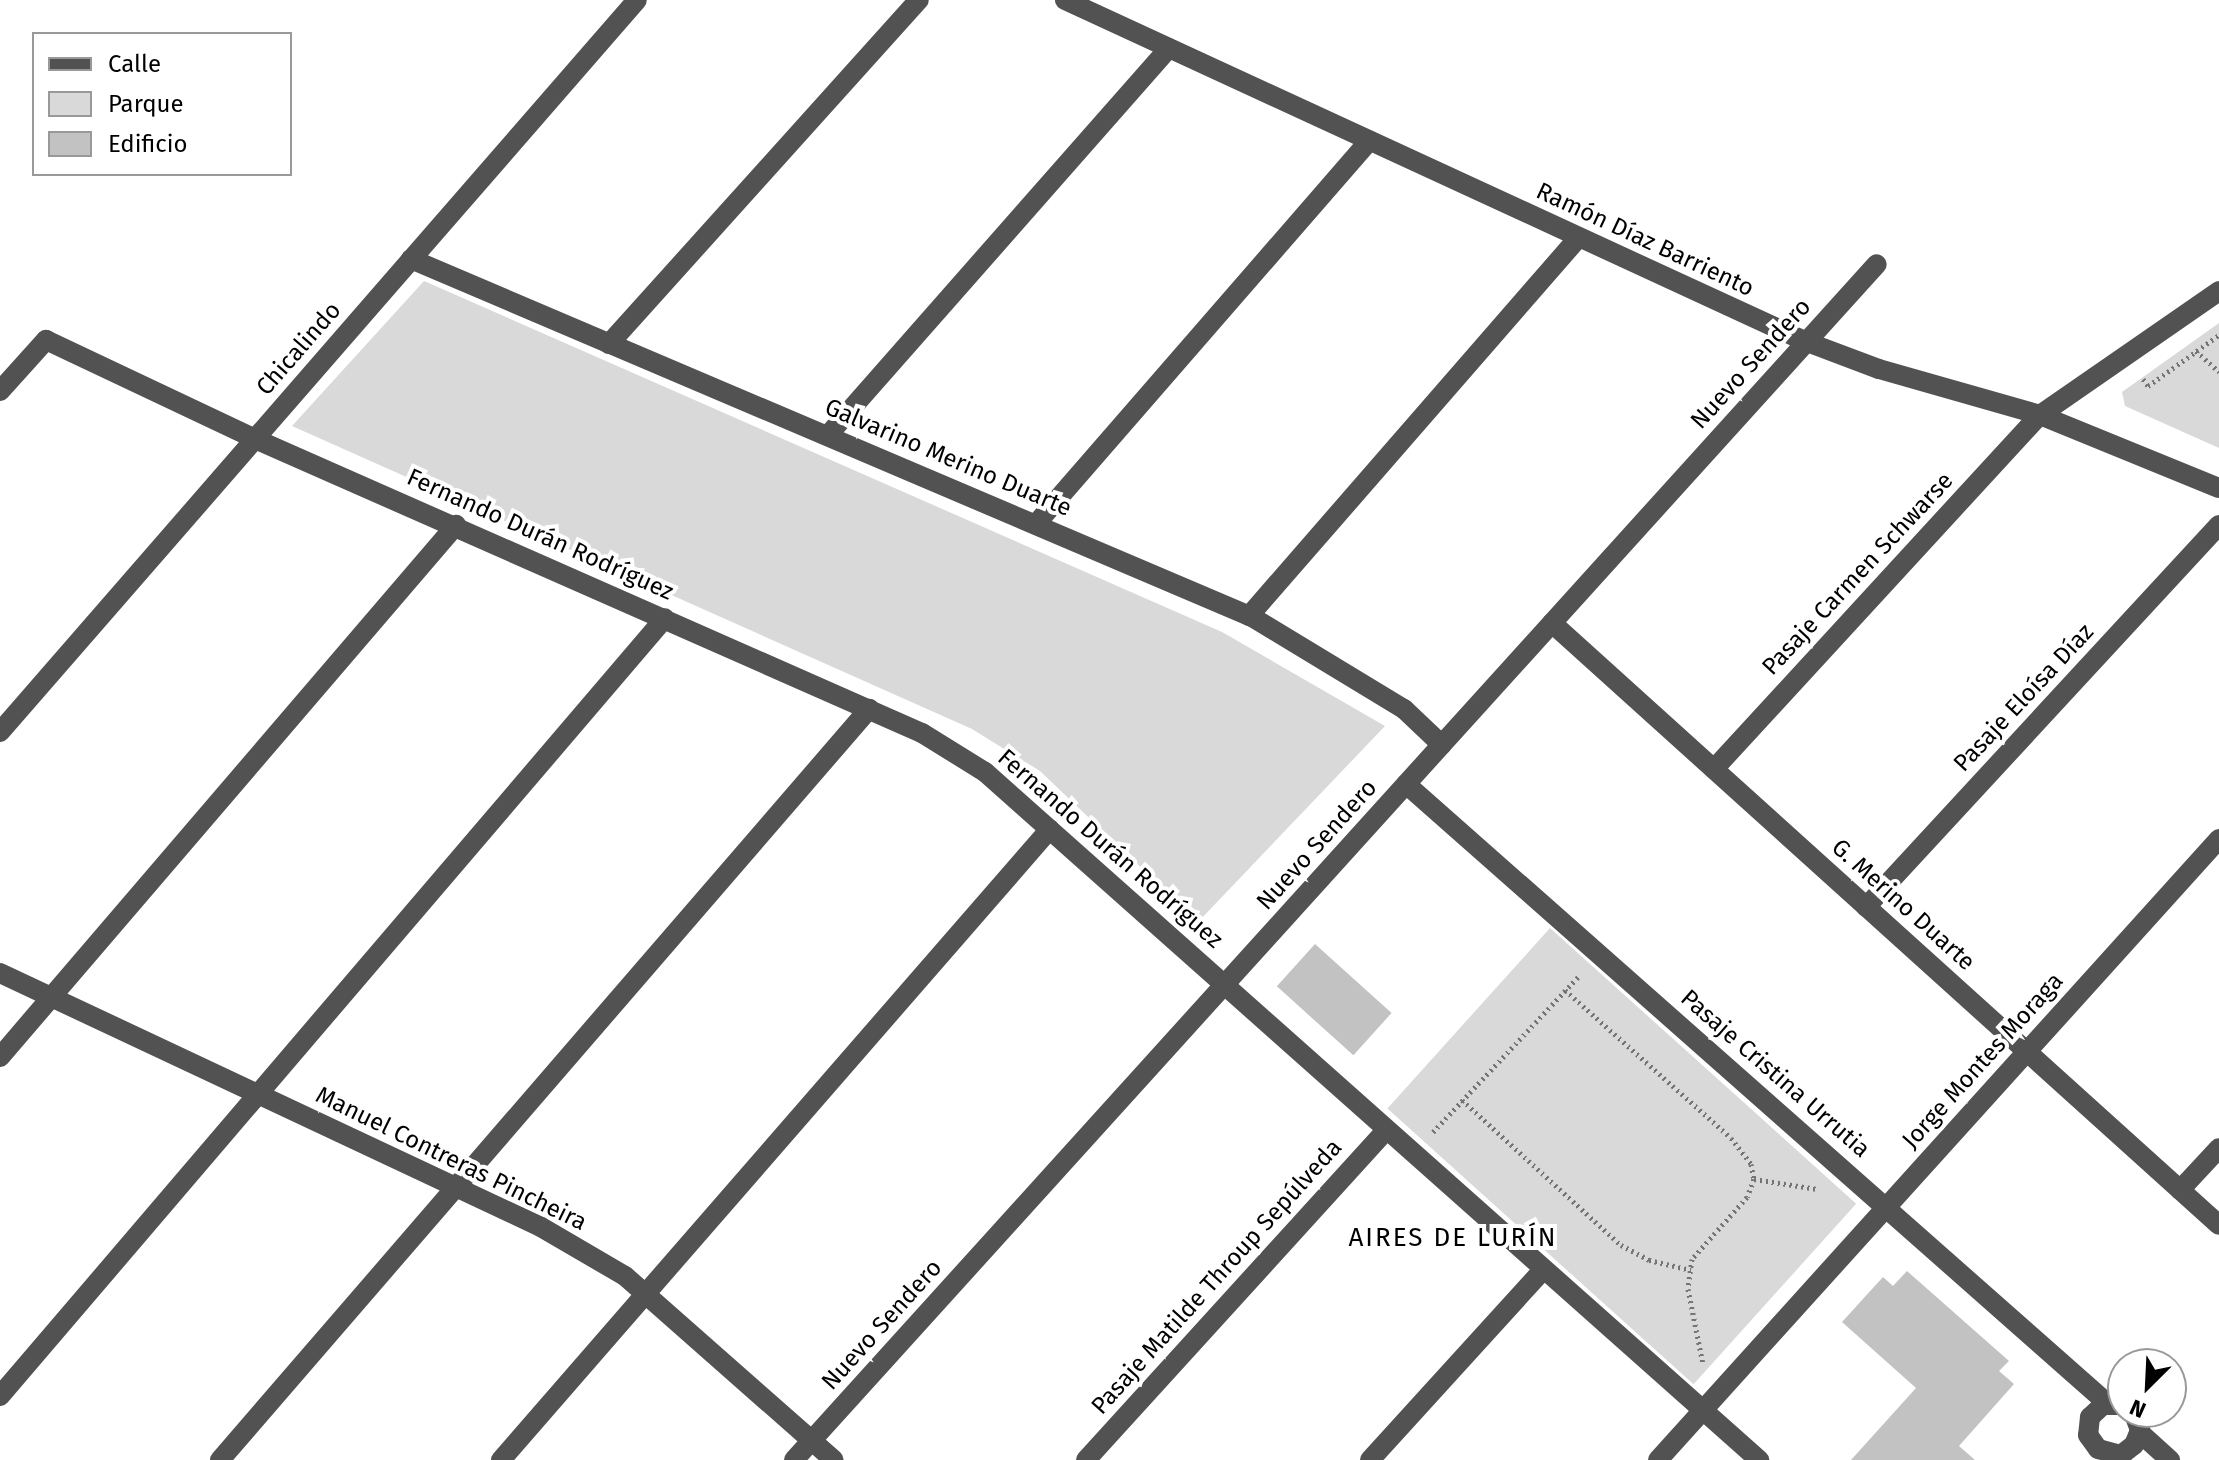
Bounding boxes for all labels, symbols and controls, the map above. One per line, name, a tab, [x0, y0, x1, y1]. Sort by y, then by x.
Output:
legend	[32, 32, 292, 176]
text: Calle	[108, 50, 161, 78]
text: Parque	[108, 90, 184, 118]
text: Edificio	[108, 130, 188, 158]
street label: Ramón Díaz Barriento	[1532, 177, 1758, 303]
street label: Nuevo Sendero	[1685, 293, 1817, 435]
street label: Chicalindo	[251, 296, 347, 402]
street label: Galvarino Merino Duarte	[820, 393, 1076, 523]
street label: Fernando Durán Rodríguez	[402, 463, 678, 607]
street label: Pasaje Carmen Schwarse	[1757, 467, 1959, 681]
street label: Pasaje Eloísa Díaz	[1948, 618, 2100, 778]
street label: Fernando Durán Rodríguez	[992, 743, 1228, 955]
street label: Nuevo Sendero	[1251, 774, 1383, 916]
street label: G. Merino Duarte	[1826, 833, 1980, 977]
street label: Jorge Montes Moraga	[1897, 967, 2069, 1155]
street label: Pasaje Cristina Urrutia	[1674, 984, 1876, 1164]
street label: Manuel Contreras Pincheira	[311, 1081, 591, 1237]
street label: Pasaje Matilde Throup Sepúlveda	[1086, 1134, 1348, 1420]
district label: AIRES DE LURÍN	[1348, 1222, 1558, 1254]
street label: Nuevo Sendero	[816, 1254, 948, 1396]
north arrow	[2107, 1348, 2187, 1428]
text: N	[2126, 1393, 2150, 1424]

